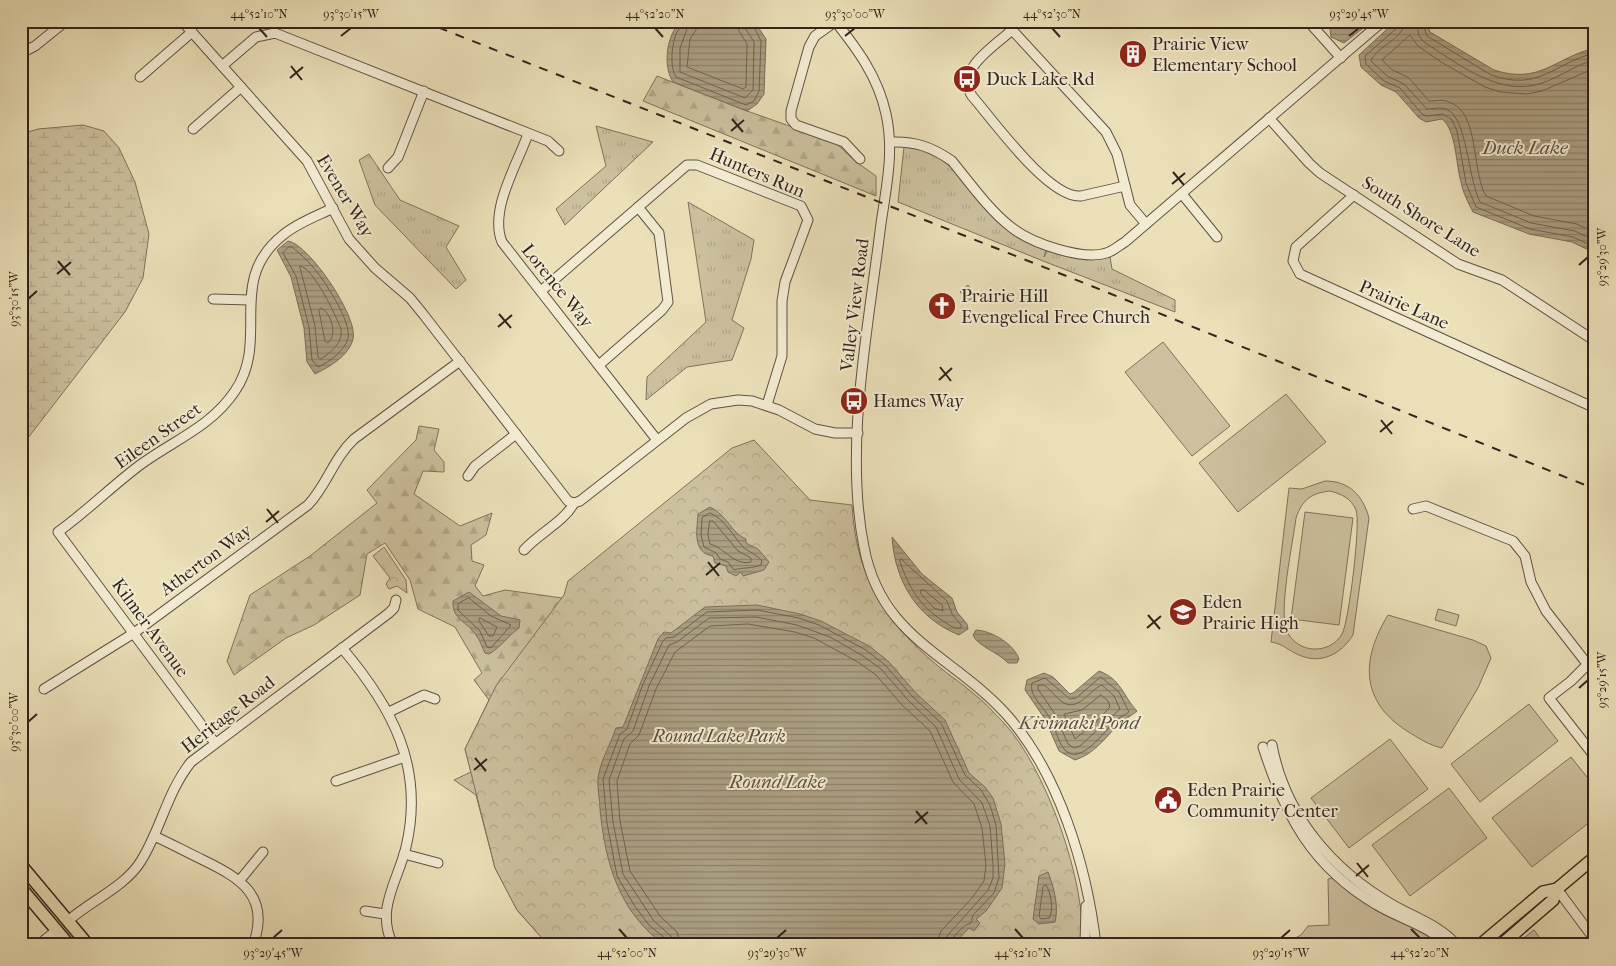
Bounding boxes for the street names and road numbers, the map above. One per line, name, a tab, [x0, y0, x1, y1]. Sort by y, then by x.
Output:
street label: Hunters Run	[706, 144, 808, 203]
street label: Evener Way	[312, 151, 379, 243]
street label: South Shore Lane	[1358, 172, 1484, 262]
street label: Valley View Road	[836, 237, 874, 374]
street label: Lorence Way	[517, 240, 598, 333]
street label: Prairie Lane	[1356, 276, 1452, 334]
street label: Eileen Street	[111, 398, 206, 474]
street label: Atherton Way	[155, 519, 257, 601]
street label: Kilmer Avenue	[107, 575, 193, 681]
street label: Heritage Road	[177, 672, 279, 758]

